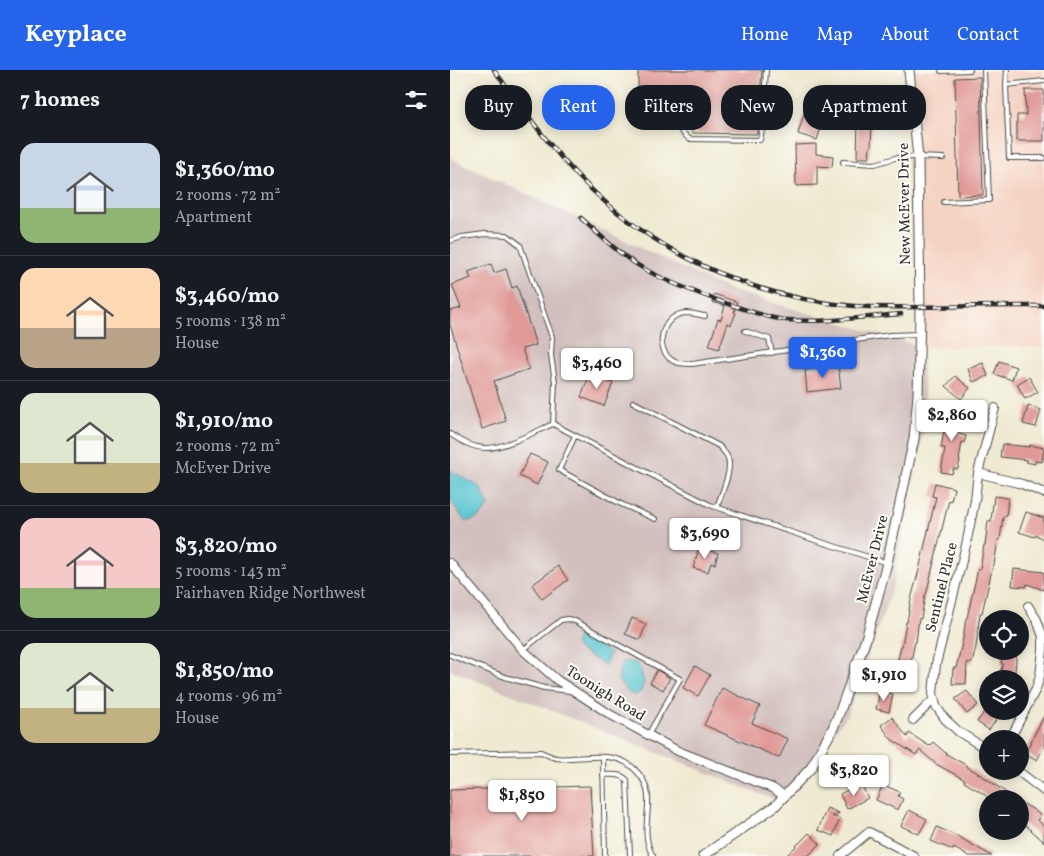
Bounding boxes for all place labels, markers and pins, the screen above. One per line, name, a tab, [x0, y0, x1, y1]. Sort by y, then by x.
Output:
pin: $1,360	[782, 336, 864, 379]
pin: $3,460	[556, 348, 638, 390]
pin: $2,860	[911, 400, 993, 442]
pin: $3,690	[664, 518, 746, 560]
pin: $1,910	[843, 660, 925, 702]
pin: $3,820	[813, 754, 895, 797]
pin: $1,850	[481, 780, 563, 822]

